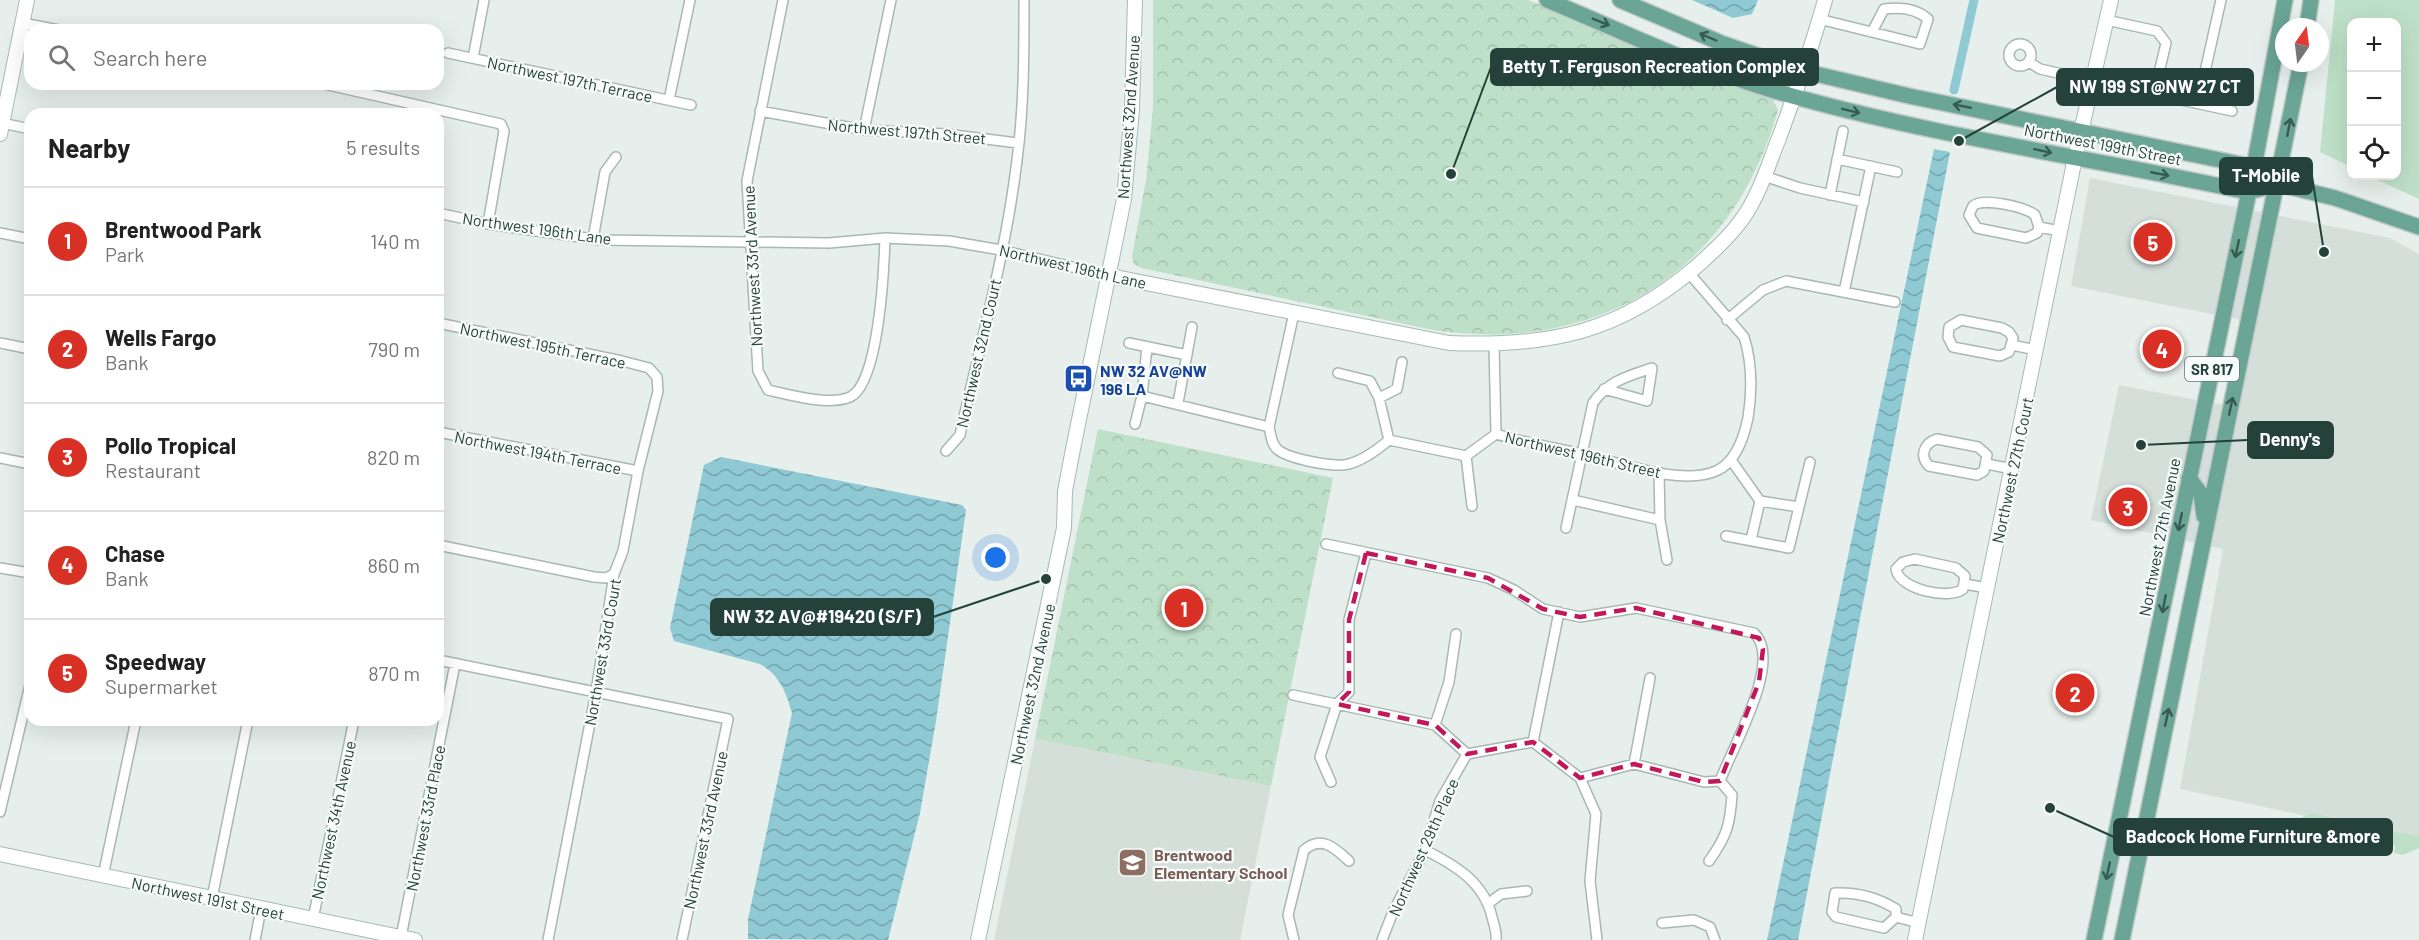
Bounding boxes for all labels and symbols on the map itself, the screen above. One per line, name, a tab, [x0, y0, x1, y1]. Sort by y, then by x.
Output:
one-way arrow	[1591, 17, 1610, 28]
north arrow	[2275, 18, 2329, 72]
one-way arrow	[1699, 31, 1717, 42]
street label: Northwest 32nd Avenue	[1113, 34, 1143, 200]
callout: Betty T. Ferguson Recreation Complex	[1491, 49, 1818, 85]
street label: Northwest 197th Terrace	[486, 52, 654, 106]
text: Betty T. Ferguson Recreation Complex	[1502, 55, 1806, 77]
callout: NW 199 ST@NW 27 CT	[2057, 69, 2253, 105]
text: NW 199 ST@NW 27 CT	[2069, 75, 2241, 97]
one-way arrow	[1953, 101, 1973, 112]
one-way arrow	[1841, 105, 1860, 117]
street label: Northwest 197th Street	[827, 115, 987, 147]
one-way arrow	[2283, 118, 2294, 137]
street label: Northwest 199th Street	[2023, 119, 2183, 169]
one-way arrow	[2032, 146, 2052, 157]
callout: T-Mobile	[2220, 158, 2312, 194]
text: T-Mobile	[2232, 164, 2300, 186]
one-way arrow	[2149, 169, 2169, 180]
street label: Northwest 33rd Avenue	[738, 185, 766, 347]
street label: Northwest 196th Lane	[461, 208, 613, 248]
pin: 5	[2134, 220, 2172, 264]
one-way arrow	[2231, 239, 2242, 258]
street label: Northwest 196th Lane	[998, 240, 1148, 292]
street label: Northwest 32nd Court	[952, 277, 1004, 429]
street label: Northwest 195th Terrace	[458, 318, 628, 372]
pin: 4	[2142, 326, 2182, 372]
road number: SR 817	[2185, 357, 2239, 381]
place label: NW 32 AV@NW 196 LA	[1100, 361, 1207, 398]
bus stop icon: NW 32 AV@NW 196 LA	[1063, 363, 1095, 395]
street label: Northwest 27th Court	[1987, 395, 2037, 545]
one-way arrow	[2226, 397, 2238, 416]
callout: Denny's	[2248, 422, 2333, 458]
street label: Northwest 194th Terrace	[453, 426, 623, 478]
street label: Northwest 196th Street	[1503, 427, 1663, 481]
text: Denny's	[2260, 428, 2320, 450]
street label: Northwest 27th Avenue	[2134, 456, 2184, 618]
pin: 3	[2108, 484, 2148, 530]
one-way arrow	[2174, 512, 2185, 531]
your location	[981, 543, 1010, 572]
street label: Northwest 33rd Court	[580, 577, 624, 727]
pin: 1	[1164, 586, 1204, 630]
one-way arrow	[2158, 594, 2169, 614]
callout: NW 32 AV@#19420 (S/F)	[711, 599, 933, 635]
street label: Northwest 32nd Avenue	[1006, 602, 1058, 766]
text: NW 32 AV@#19420 (S/F)	[723, 605, 921, 627]
pin: 2	[2056, 670, 2094, 716]
one-way arrow	[2162, 707, 2173, 727]
street label: Northwest 34th Avenue	[307, 739, 359, 901]
street label: Northwest 33rd Place	[402, 743, 448, 893]
street label: Northwest 33rd Avenue	[679, 749, 731, 911]
street label: Northwest 29th Place	[1384, 775, 1462, 919]
callout: Badcock Home Furniture &more	[2114, 819, 2392, 855]
text: Badcock Home Furniture &more	[2126, 825, 2380, 847]
place label: Brentwood Elementary School	[1154, 845, 1288, 882]
school or university icon: Brentwood Elementary School	[1117, 847, 1149, 879]
one-way arrow	[2102, 861, 2113, 880]
street label: Northwest 191st Street	[130, 873, 286, 923]

